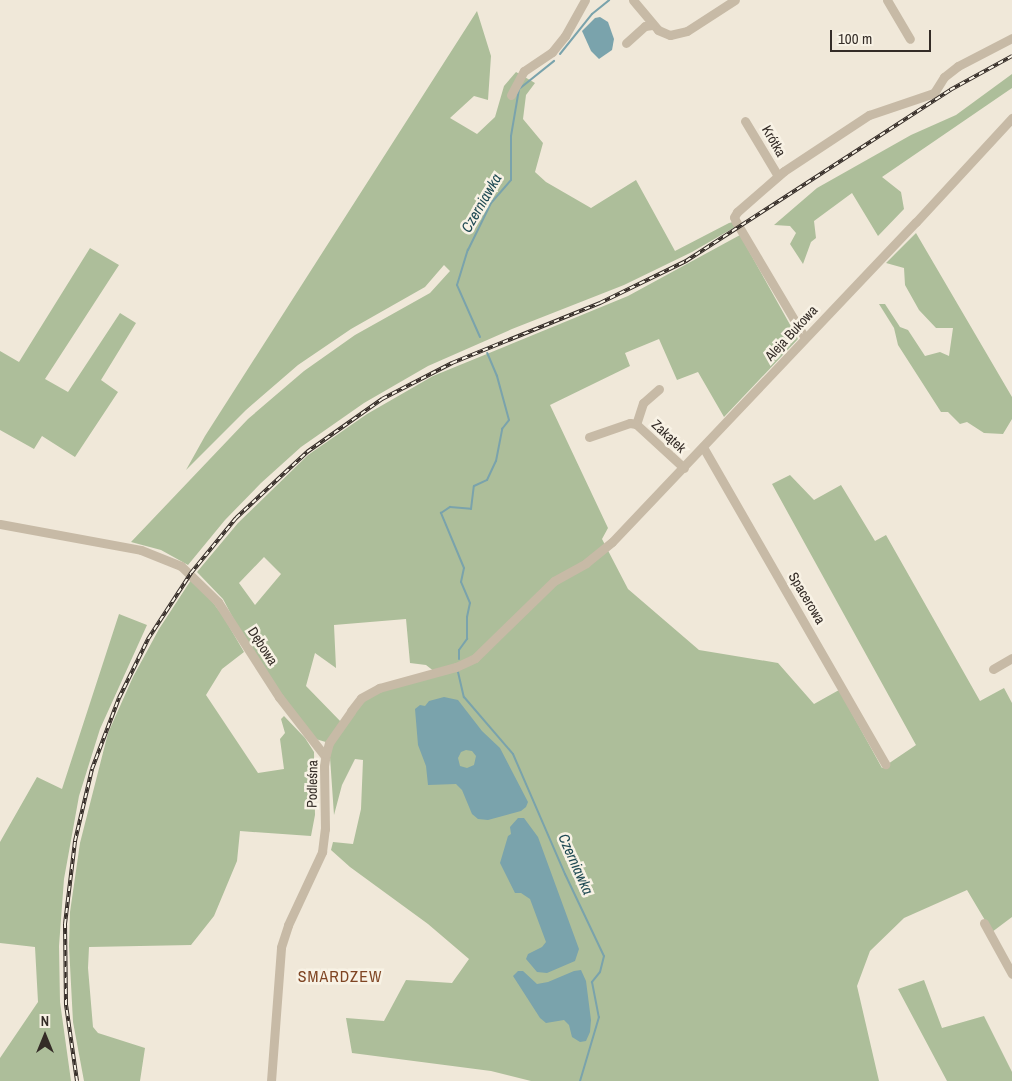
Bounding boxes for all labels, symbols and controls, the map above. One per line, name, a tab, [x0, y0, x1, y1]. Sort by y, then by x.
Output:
scale bar	[832, 20, 933, 52]
text: 100 m	[838, 28, 872, 49]
street label: Krótka	[758, 122, 790, 160]
water label: Czerniawka	[457, 170, 505, 236]
street label: Aleja Bukowa	[761, 302, 821, 364]
street label: Zakątek	[648, 416, 690, 456]
street label: Spacerowa	[785, 569, 829, 627]
street label: Dębowa	[244, 624, 282, 668]
street label: Podleśna	[303, 760, 321, 808]
water label: Czerniawka	[555, 831, 597, 897]
district label: SMARDZEW	[297, 966, 383, 986]
north arrow	[20, 1011, 70, 1061]
text: N	[41, 1012, 49, 1030]

